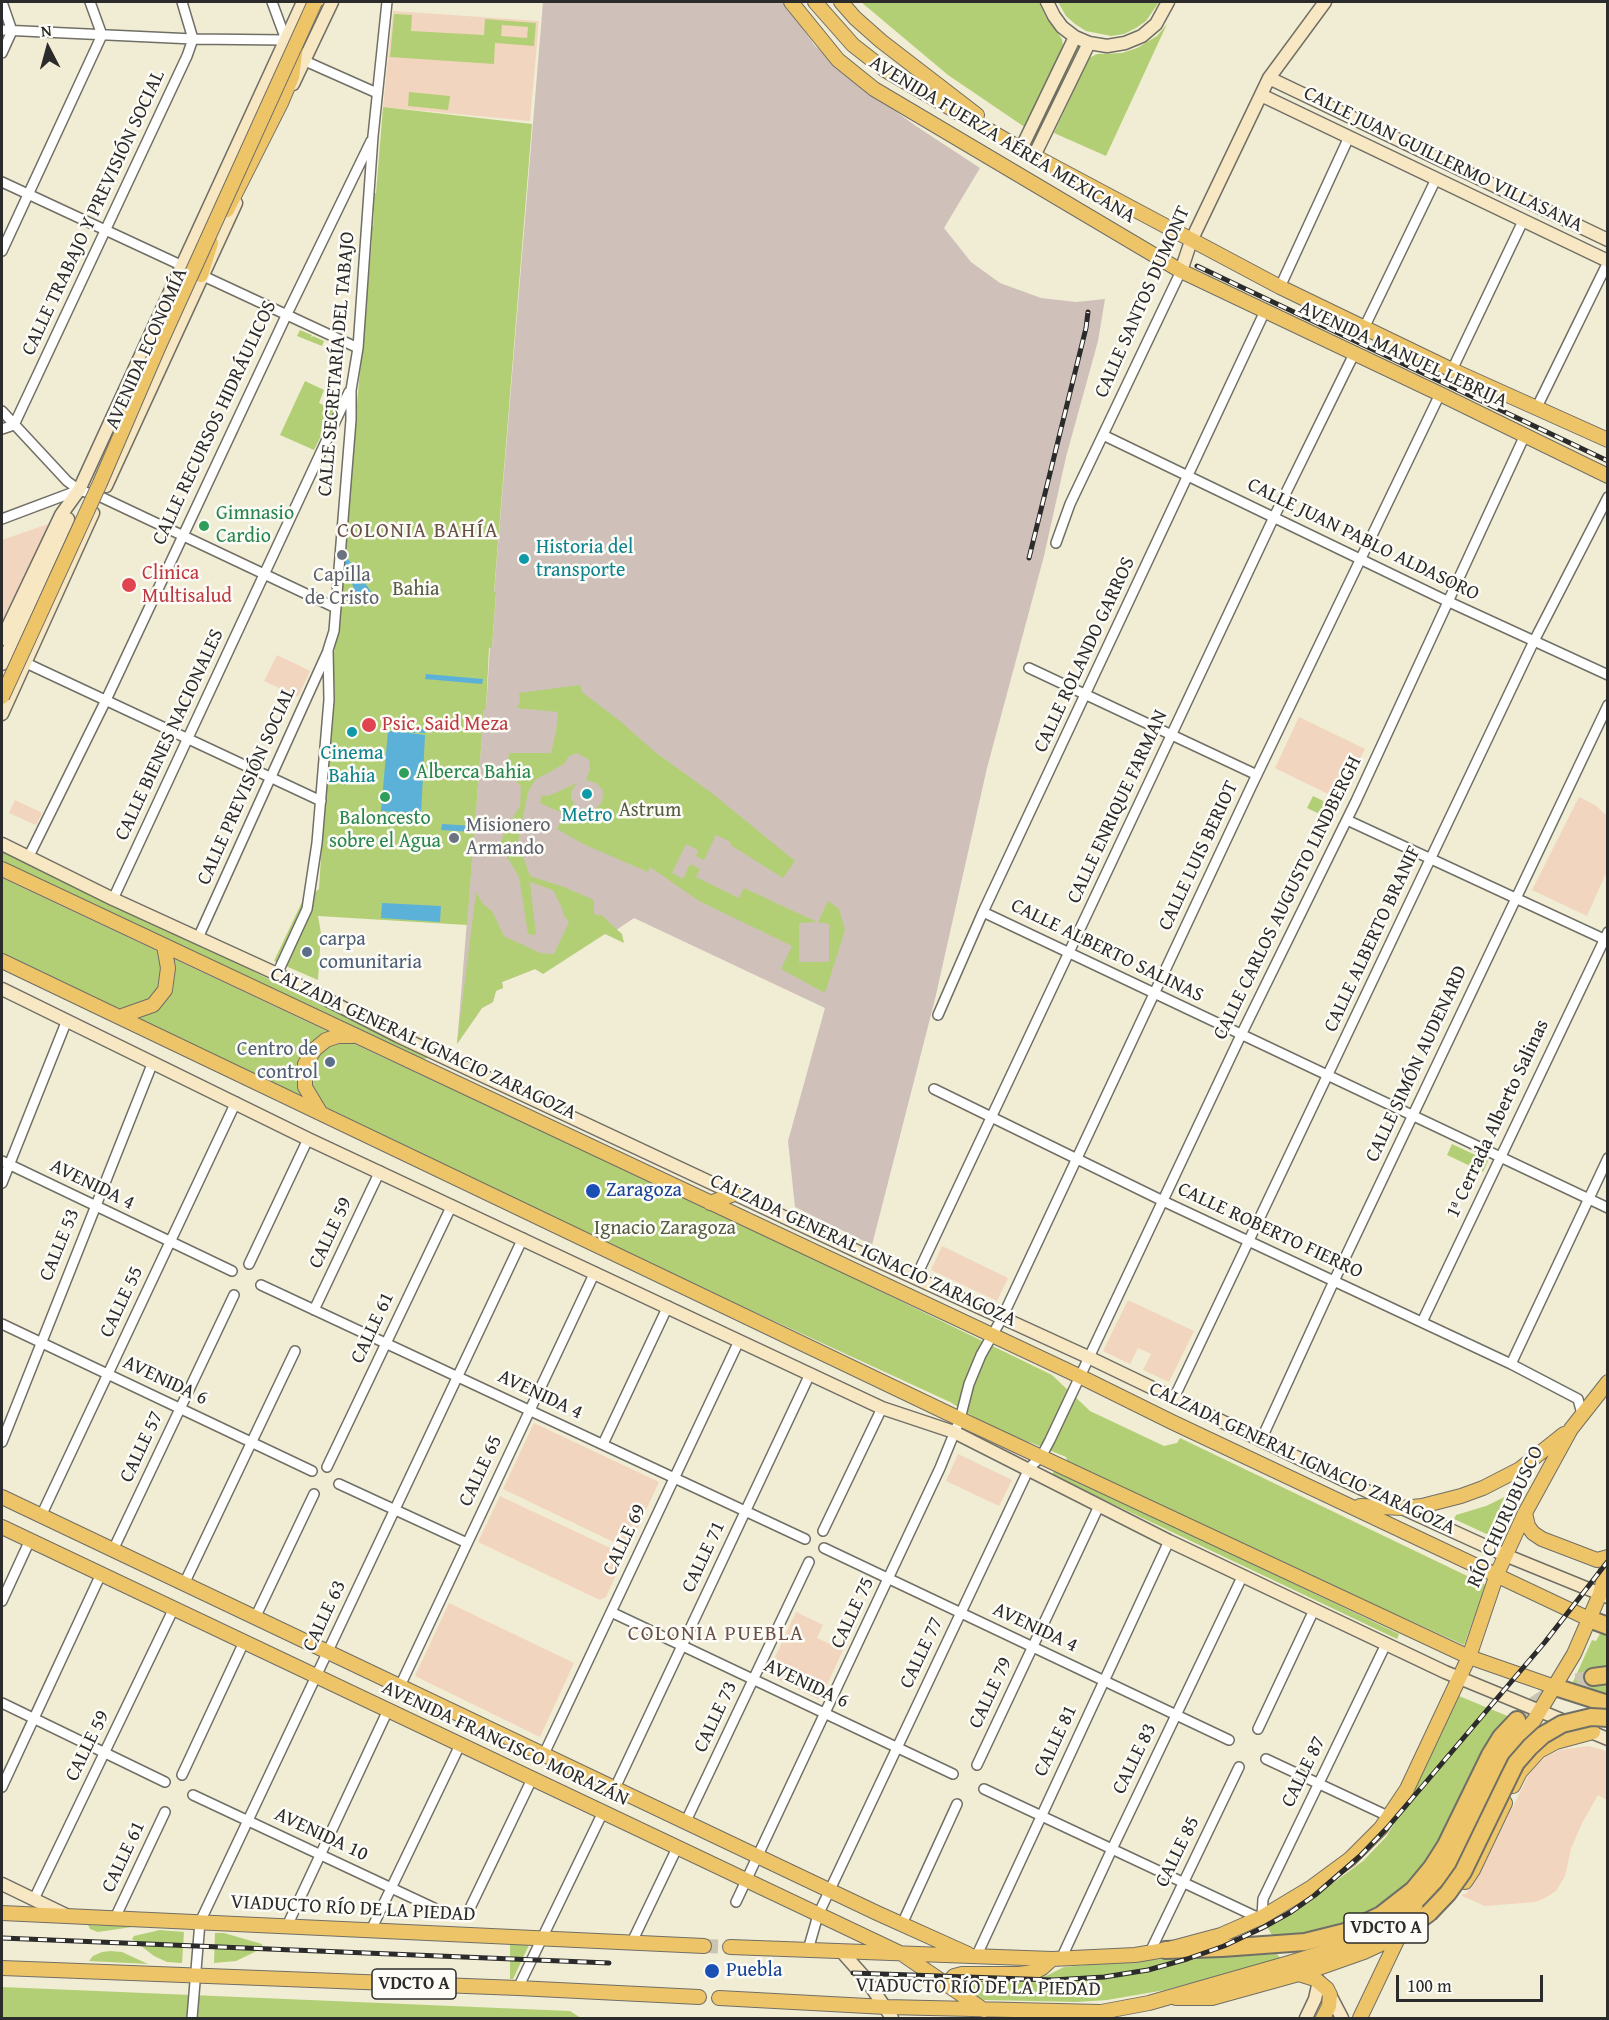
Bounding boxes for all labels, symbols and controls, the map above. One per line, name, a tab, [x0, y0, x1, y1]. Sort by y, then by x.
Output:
north arrow	[18, 18, 78, 78]
text: N	[40, 18, 53, 43]
street label: AVENIDA FUERZA AÉREA MEXICANA	[865, 51, 1139, 229]
street label: CALLE TRABAJO Y PREVISIÓN SOCIAL	[17, 67, 171, 359]
street label: CALLE JUAN GUILLERMO VILLASANA	[1299, 82, 1587, 238]
street label: CALLE SANTOS DUMONT	[1090, 203, 1196, 401]
street label: CALLE SECRETARÍA DEL TABAJO	[313, 231, 361, 497]
street label: AVENIDA ECONOMÍA	[101, 265, 193, 433]
street label: AVENIDA MANUEL LEBRIJA	[1295, 296, 1511, 414]
street label: CALLE RECURSOS HIDRÁULICOS	[148, 297, 282, 549]
street label: CALLE JUAN PABLO ALDASORO	[1243, 473, 1483, 607]
place label: Gimnasio Cardio	[216, 502, 294, 549]
marker: Gimnasio Cardio	[197, 519, 211, 533]
district label: COLONIA BAHÍA	[337, 519, 499, 545]
place label: Historia del transporte	[536, 536, 633, 583]
marker: Capilla de Cristo	[335, 548, 349, 562]
marker: Historia del transporte	[517, 552, 531, 566]
street label: CALLE ROLANDO GARROS	[1029, 554, 1141, 756]
place label: Clinica Multisalud	[142, 562, 232, 609]
place label: Capilla de Cristo	[305, 564, 379, 611]
marker: Clinica Multisalud	[120, 576, 138, 594]
park label: Bahia	[392, 578, 440, 602]
street label: CALLE BIENES NACIONALES	[110, 626, 230, 844]
street label: CALLE PREVISIÓN SOCIAL	[192, 683, 302, 889]
street label: CALLE ENRIQUE FARMAN	[1063, 706, 1173, 908]
place label: Psic. Said Meza	[382, 713, 508, 737]
marker: Psic. Said Meza	[360, 716, 378, 734]
marker: Cinema Bahia	[345, 725, 359, 739]
place label: Cinema Bahia	[321, 742, 383, 789]
street label: CALLE CARLOS AUGUSTO LINDBERGH	[1209, 752, 1367, 1044]
place label: Alberca Bahia	[416, 761, 531, 785]
marker: Alberca Bahia	[397, 766, 411, 780]
street label: CALLE LUIS BERIOT	[1154, 777, 1244, 935]
marker: Metro	[580, 787, 594, 801]
marker: Baloncesto sobre el Agua	[378, 790, 392, 804]
park label: Astrum	[619, 799, 681, 823]
place label: Metro	[562, 804, 612, 828]
place label: Baloncesto sobre el Agua	[329, 807, 441, 854]
place label: Misionero Armando	[466, 814, 551, 861]
marker: Misionero Armando	[447, 831, 461, 845]
street label: CALLE ALBERTO BRANIF	[1319, 842, 1427, 1036]
street label: CALLE ALBERTO SALINAS	[1007, 894, 1207, 1008]
place label: carpa comunitaria	[319, 928, 422, 975]
marker: carpa comunitaria	[300, 945, 314, 959]
street label: CALZADA GENERAL IGNACIO ZARAGOZA	[266, 962, 580, 1126]
street label: CALLE SIMÓN AUDENARD	[1361, 962, 1473, 1166]
street label: 1ª Cerrada Alberto Salinas	[1441, 1016, 1555, 1222]
place label: Centro de control	[237, 1038, 318, 1085]
marker: Centro de control	[323, 1055, 337, 1069]
street label: AVENIDA 4	[46, 1154, 138, 1216]
street label: CALZADA GENERAL IGNACIO ZARAGOZA	[706, 1169, 1020, 1333]
street label: CALLE ROBERTO FIERRO	[1174, 1178, 1366, 1284]
place label: Zaragoza	[606, 1179, 682, 1203]
marker: Zaragoza	[584, 1182, 602, 1200]
street label: CALLE 59	[304, 1194, 358, 1272]
street label: CALLE 53	[35, 1205, 85, 1285]
park label: Ignacio Zaragoza	[594, 1217, 736, 1241]
street label: CALLE 55	[95, 1263, 149, 1341]
street label: CALLE 61	[346, 1289, 400, 1367]
street label: AVENIDA 6	[119, 1351, 211, 1411]
street label: AVENIDA 4	[494, 1365, 586, 1425]
street label: CALZADA GENERAL IGNACIO ZARAGOZA	[1145, 1377, 1459, 1541]
street label: CALLE 57	[115, 1408, 169, 1486]
street label: CALLE 65	[454, 1432, 508, 1510]
street label: RÍO CHURUBUSCO	[1463, 1442, 1549, 1592]
street label: CALLE 69	[598, 1501, 652, 1579]
street label: CALLE 71	[677, 1518, 731, 1596]
street label: CALLE 75	[826, 1574, 880, 1652]
street label: CALLE 63	[298, 1577, 352, 1655]
street label: AVENIDA 4	[989, 1598, 1081, 1658]
street label: CALLE 77	[895, 1614, 949, 1692]
district label: COLONIA PUEBLA	[628, 1622, 804, 1648]
street label: AVENIDA 6	[760, 1654, 852, 1714]
street label: CALLE 79	[964, 1654, 1018, 1732]
street label: AVENIDA FRANCISCO MORAZÁN	[378, 1676, 632, 1812]
street label: CALLE 73	[689, 1678, 743, 1756]
street label: CALLE 81	[1029, 1702, 1083, 1780]
street label: CALLE 59	[61, 1707, 115, 1785]
street label: CALLE 83	[1108, 1720, 1162, 1798]
street label: CALLE 87	[1277, 1733, 1331, 1811]
street label: AVENIDA 10	[270, 1803, 372, 1867]
street label: CALLE 85	[1151, 1813, 1205, 1891]
street label: CALLE 61	[97, 1818, 151, 1896]
street label: VIADUCTO RÍO DE LA PIEDAD	[230, 1891, 476, 1927]
road number: VDCTO A	[1344, 1913, 1428, 1943]
place label: Puebla	[726, 1959, 782, 1983]
marker: Puebla	[703, 1962, 721, 1980]
scale bar	[1399, 1963, 1546, 2001]
road number: VDCTO A	[372, 1969, 456, 1999]
text: 100 m	[1407, 1972, 1452, 1999]
street label: VIADUCTO RÍO DE LA PIEDAD	[855, 1974, 1101, 2002]

